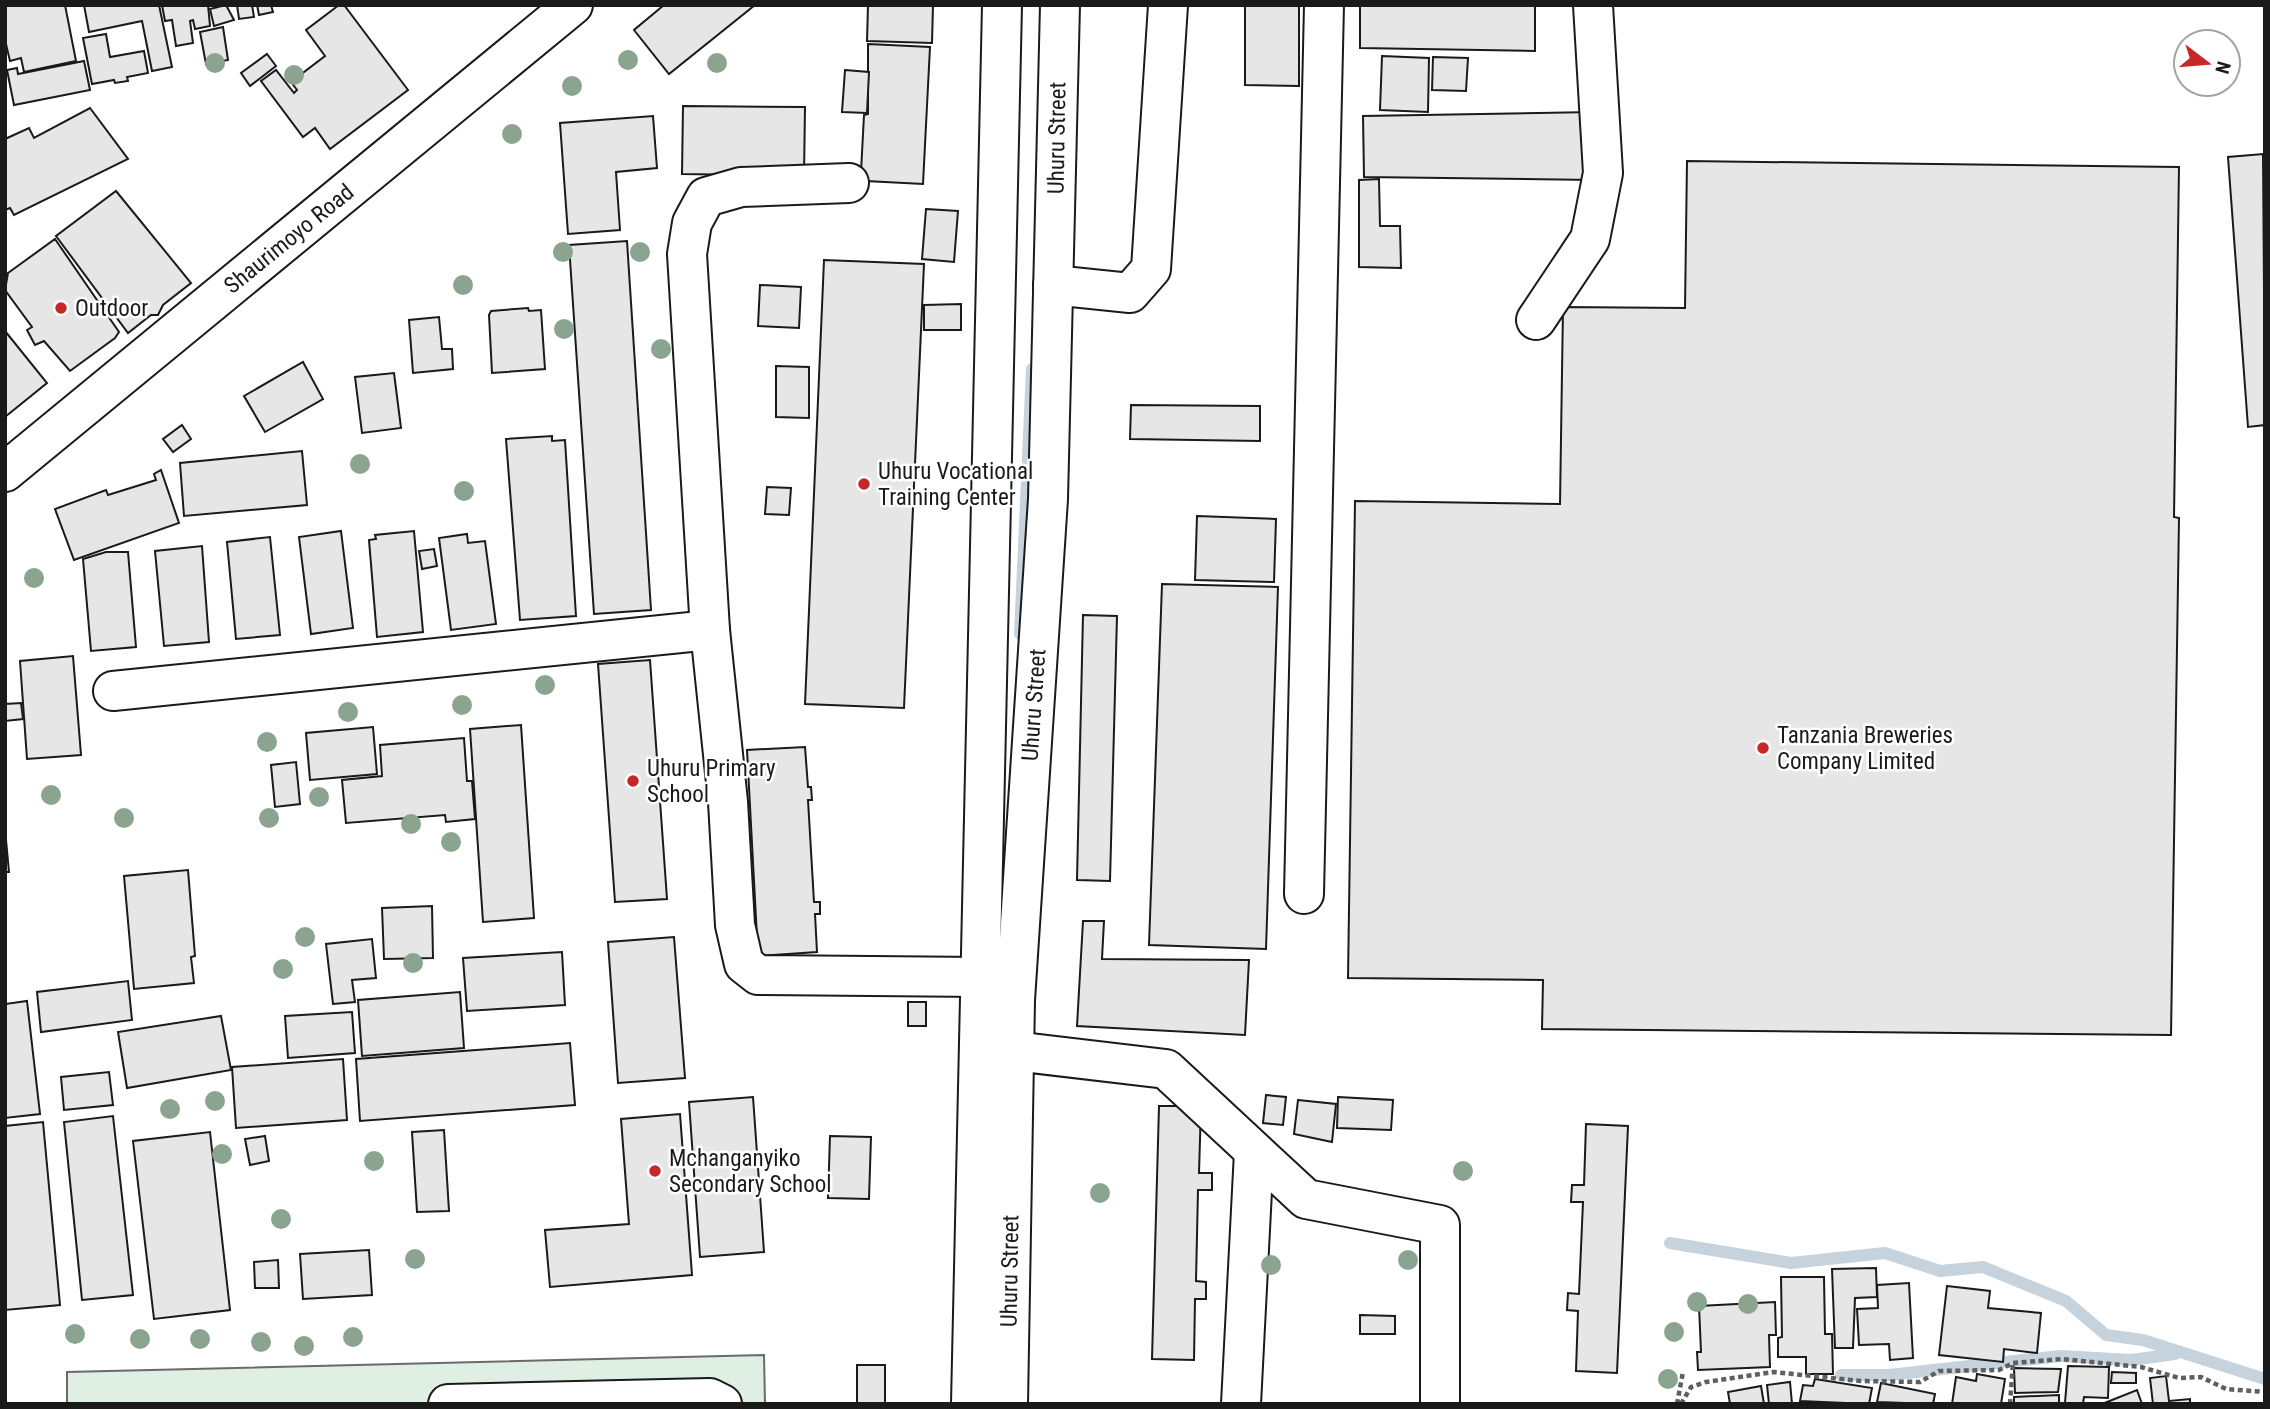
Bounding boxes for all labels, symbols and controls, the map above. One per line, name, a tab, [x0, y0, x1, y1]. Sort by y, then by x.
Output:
north arrow	[2172, 28, 2242, 98]
text: N	[2210, 59, 2236, 76]
street label: Uhuru Street	[1043, 82, 1071, 194]
street label: Shaurimoyo Road	[219, 179, 359, 299]
place label: Outdoor	[75, 295, 148, 322]
marker: Outdoor	[53, 300, 69, 316]
place label: Uhuru Vocational Training Center	[878, 458, 1033, 511]
marker: Uhuru Vocational Training Center	[856, 476, 872, 492]
street label: Uhuru Street	[1017, 648, 1051, 762]
place label: Tanzania Breweries Company Limited	[1777, 722, 1953, 775]
marker: Tanzania Breweries Company Limited	[1755, 740, 1771, 756]
place label: Uhuru Primary School	[647, 755, 776, 808]
marker: Uhuru Primary School	[625, 773, 641, 789]
place label: Mchanganyiko Secondary School	[669, 1145, 832, 1198]
marker: Mchanganyiko Secondary School	[647, 1163, 663, 1179]
street label: Uhuru Street	[996, 1215, 1024, 1327]

